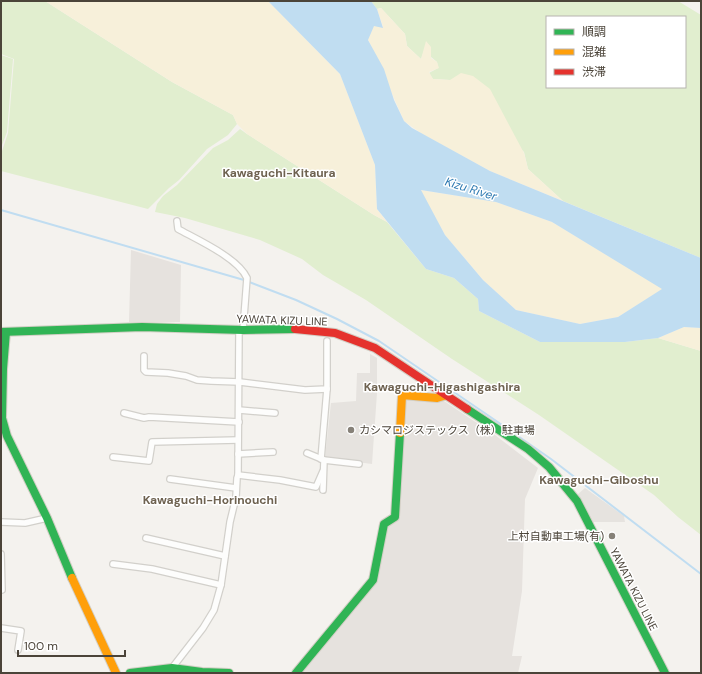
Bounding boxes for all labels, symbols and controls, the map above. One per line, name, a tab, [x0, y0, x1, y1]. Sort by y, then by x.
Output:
legend	[546, 16, 686, 88]
text: 順調	[582, 24, 606, 40]
text: 混雑	[582, 44, 606, 60]
text: 渋滞	[582, 64, 606, 80]
district label: Kawaguchi-Kitaura	[222, 165, 336, 181]
water label: Kizu River	[443, 174, 499, 205]
street label: YAWATA KIZU LINE	[236, 311, 328, 329]
district label: Kawaguchi-Higashigashira	[364, 379, 520, 395]
place label: カシマロジステックス（株）駐車場	[359, 423, 535, 437]
marker: カシマロジステックス（株）駐車場	[346, 425, 356, 435]
district label: Kawaguchi-Giboshu	[539, 472, 659, 488]
district label: Kawaguchi-Horinouchi	[143, 492, 277, 508]
place label: 上村自動車工場(有)	[508, 529, 604, 543]
marker: 上村自動車工場(有)	[607, 531, 617, 541]
street label: YAWATA KIZU LINE	[607, 545, 661, 633]
scale bar	[18, 632, 125, 658]
text: 100 m	[24, 638, 58, 654]

